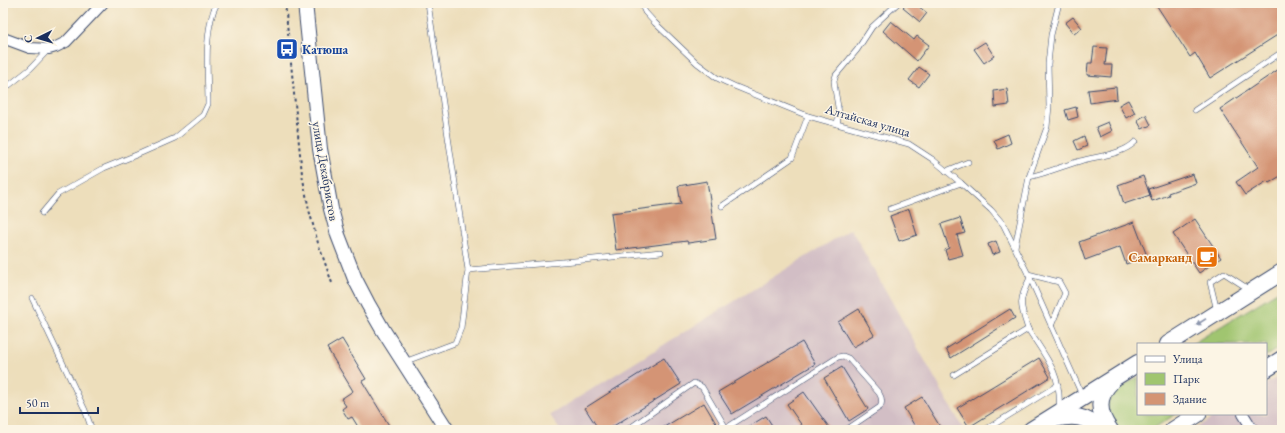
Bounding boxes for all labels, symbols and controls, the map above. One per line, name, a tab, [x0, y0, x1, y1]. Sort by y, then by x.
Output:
north arrow	[18, 18, 58, 58]
text: С	[21, 34, 35, 43]
bus stop icon: Катюша	[274, 36, 300, 62]
place label: Катюша	[302, 41, 349, 58]
street label: Алтайская улица	[822, 100, 913, 141]
street label: улица Декабристов	[308, 120, 343, 223]
cafe icon: Самарканд	[1194, 244, 1220, 270]
place label: Самарканд	[1129, 249, 1192, 266]
one-way arrow	[1196, 318, 1206, 326]
legend	[1137, 343, 1267, 415]
text: Улица	[1172, 351, 1203, 367]
text: Парк	[1173, 371, 1200, 387]
scale bar	[20, 389, 98, 415]
text: Здание	[1173, 391, 1207, 407]
text: 50 m	[26, 395, 50, 411]

